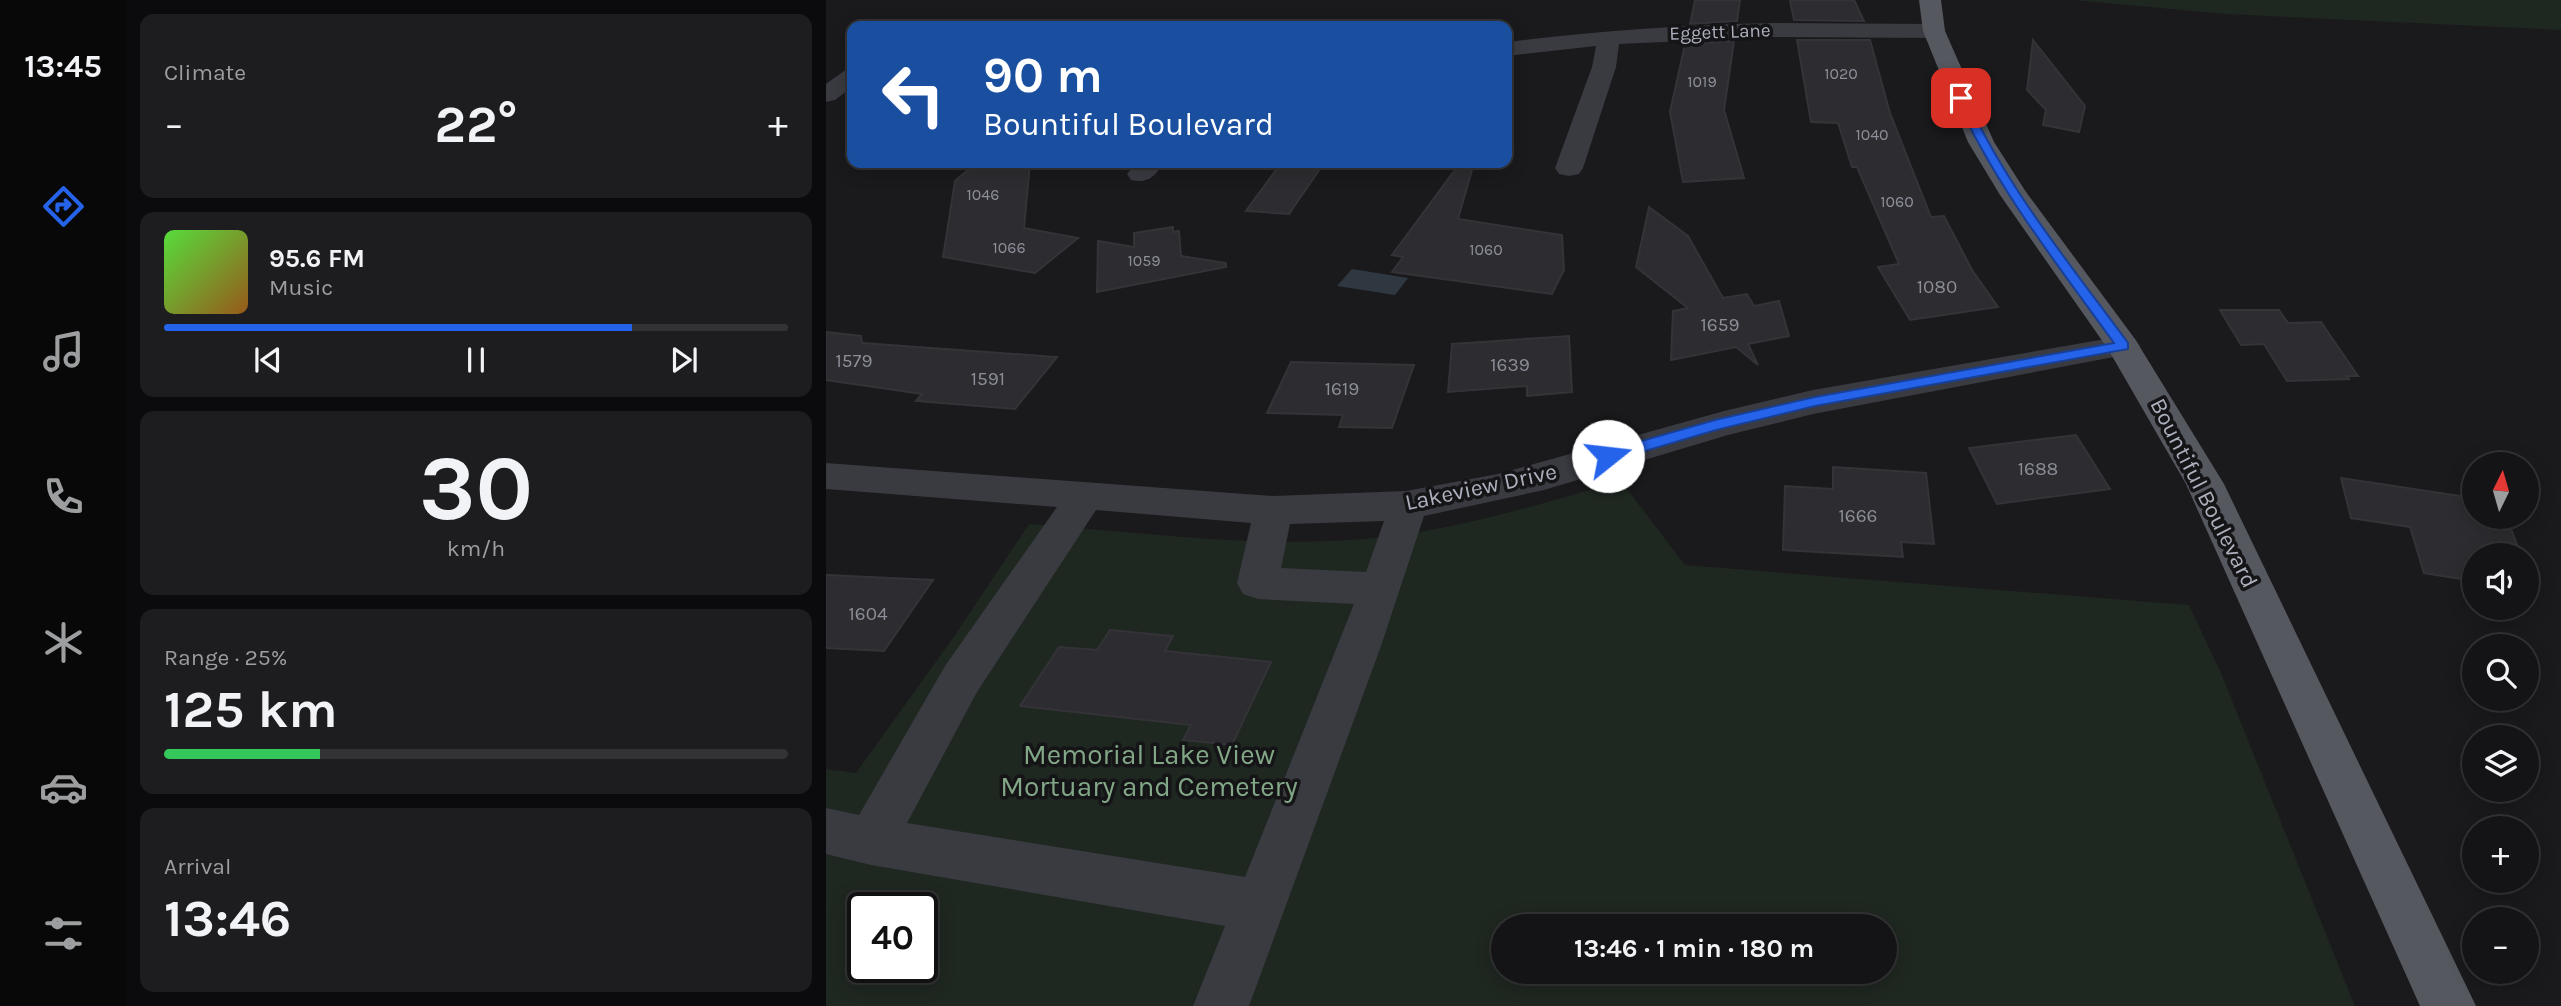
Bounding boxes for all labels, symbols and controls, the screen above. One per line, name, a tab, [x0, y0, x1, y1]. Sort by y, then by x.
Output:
street label: Eggett Lane	[1669, 19, 1771, 45]
text: 90 m	[983, 47, 1103, 104]
text: 13:45	[24, 48, 102, 85]
icon: left	[868, 49, 959, 140]
text: Climate	[164, 59, 246, 86]
house number: 1020	[1824, 64, 1858, 83]
pin	[1931, 68, 1991, 128]
house number: 1019	[1687, 72, 1717, 91]
icon: arrive	[1942, 79, 1980, 117]
text: 22°	[434, 94, 518, 155]
text: −	[164, 102, 184, 147]
text: +	[768, 102, 788, 147]
text: Bountiful Boulevard	[983, 106, 1274, 143]
house number: 1040	[1855, 125, 1889, 144]
icon: directions	[39, 182, 88, 231]
house number: 1046	[967, 185, 999, 204]
house number: 1060	[1880, 192, 1914, 211]
house number: 1066	[992, 238, 1026, 257]
house number: 1060	[1469, 240, 1503, 259]
text: 95.6 FM	[269, 243, 365, 274]
house number: 1059	[1127, 251, 1161, 270]
text: Music	[269, 274, 333, 301]
house number: 1080	[1917, 276, 1957, 298]
house number: 1659	[1701, 314, 1739, 336]
icon: music	[39, 327, 88, 376]
icon: previous	[249, 341, 287, 379]
icon: pause	[457, 341, 495, 379]
icon: next	[665, 341, 703, 379]
house number: 1579	[836, 350, 872, 372]
house number: 1639	[1490, 354, 1530, 376]
house number: 1591	[971, 368, 1005, 390]
house number: 1619	[1325, 378, 1359, 400]
street label: Bountiful Boulevard	[2145, 394, 2263, 592]
position arrow	[1571, 419, 1645, 493]
text: 30	[419, 436, 533, 542]
north arrow	[2462, 452, 2539, 528]
map controls	[2462, 452, 2539, 984]
street label: Lakeview Drive	[1403, 458, 1559, 516]
house number: 1688	[2018, 458, 2058, 480]
icon: phone	[39, 472, 88, 521]
house number: 1666	[1839, 505, 1877, 527]
text: km/h	[447, 535, 505, 562]
button: sound	[2462, 543, 2539, 620]
house number: 1604	[848, 603, 888, 625]
icon: climate	[39, 618, 88, 667]
button: search	[2462, 634, 2539, 711]
text: Range · 25%	[164, 644, 287, 671]
text: 125 km	[164, 679, 338, 740]
button: layers	[2462, 725, 2539, 802]
park label: Memorial Lake View Mortuary and Cemetery	[1000, 738, 1298, 803]
icon: car	[39, 763, 88, 812]
button: +	[2462, 816, 2539, 893]
text: Arrival	[164, 853, 231, 880]
text: 13:46	[164, 888, 291, 949]
speed limit sign: 40	[847, 892, 938, 983]
button: −	[2462, 907, 2539, 984]
icon: filters	[39, 909, 88, 958]
text: 13:46 · 1 min · 180 m	[1574, 933, 1814, 964]

